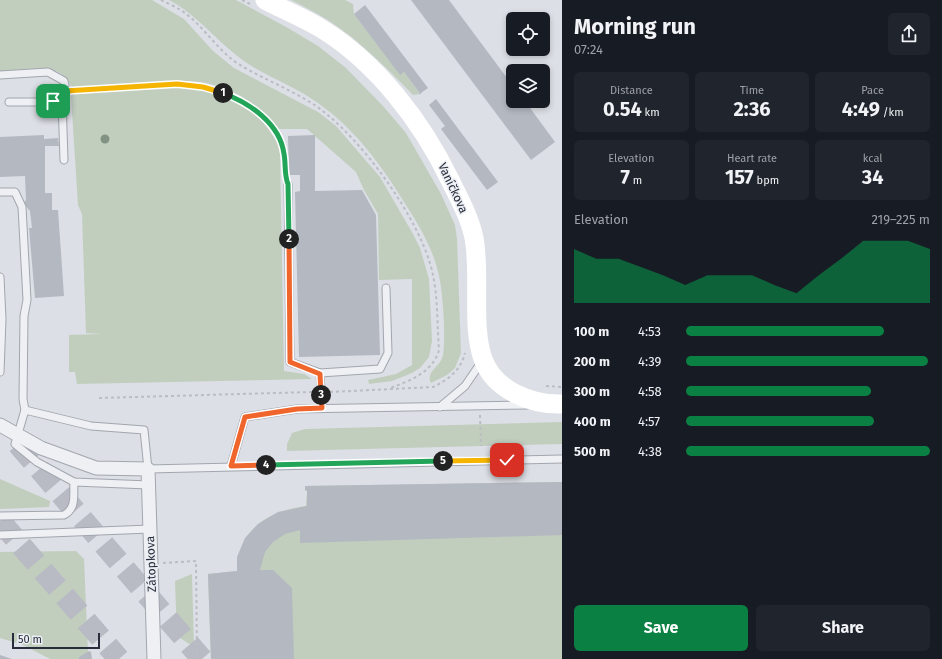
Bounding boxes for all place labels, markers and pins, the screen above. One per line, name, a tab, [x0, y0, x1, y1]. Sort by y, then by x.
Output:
pin: 1	[213, 83, 233, 103]
pin	[36, 84, 70, 118]
pin: 2	[279, 229, 299, 249]
pin: 3	[311, 385, 331, 405]
pin	[490, 443, 524, 477]
pin: 5	[433, 451, 453, 471]
pin: 4	[256, 455, 276, 475]

